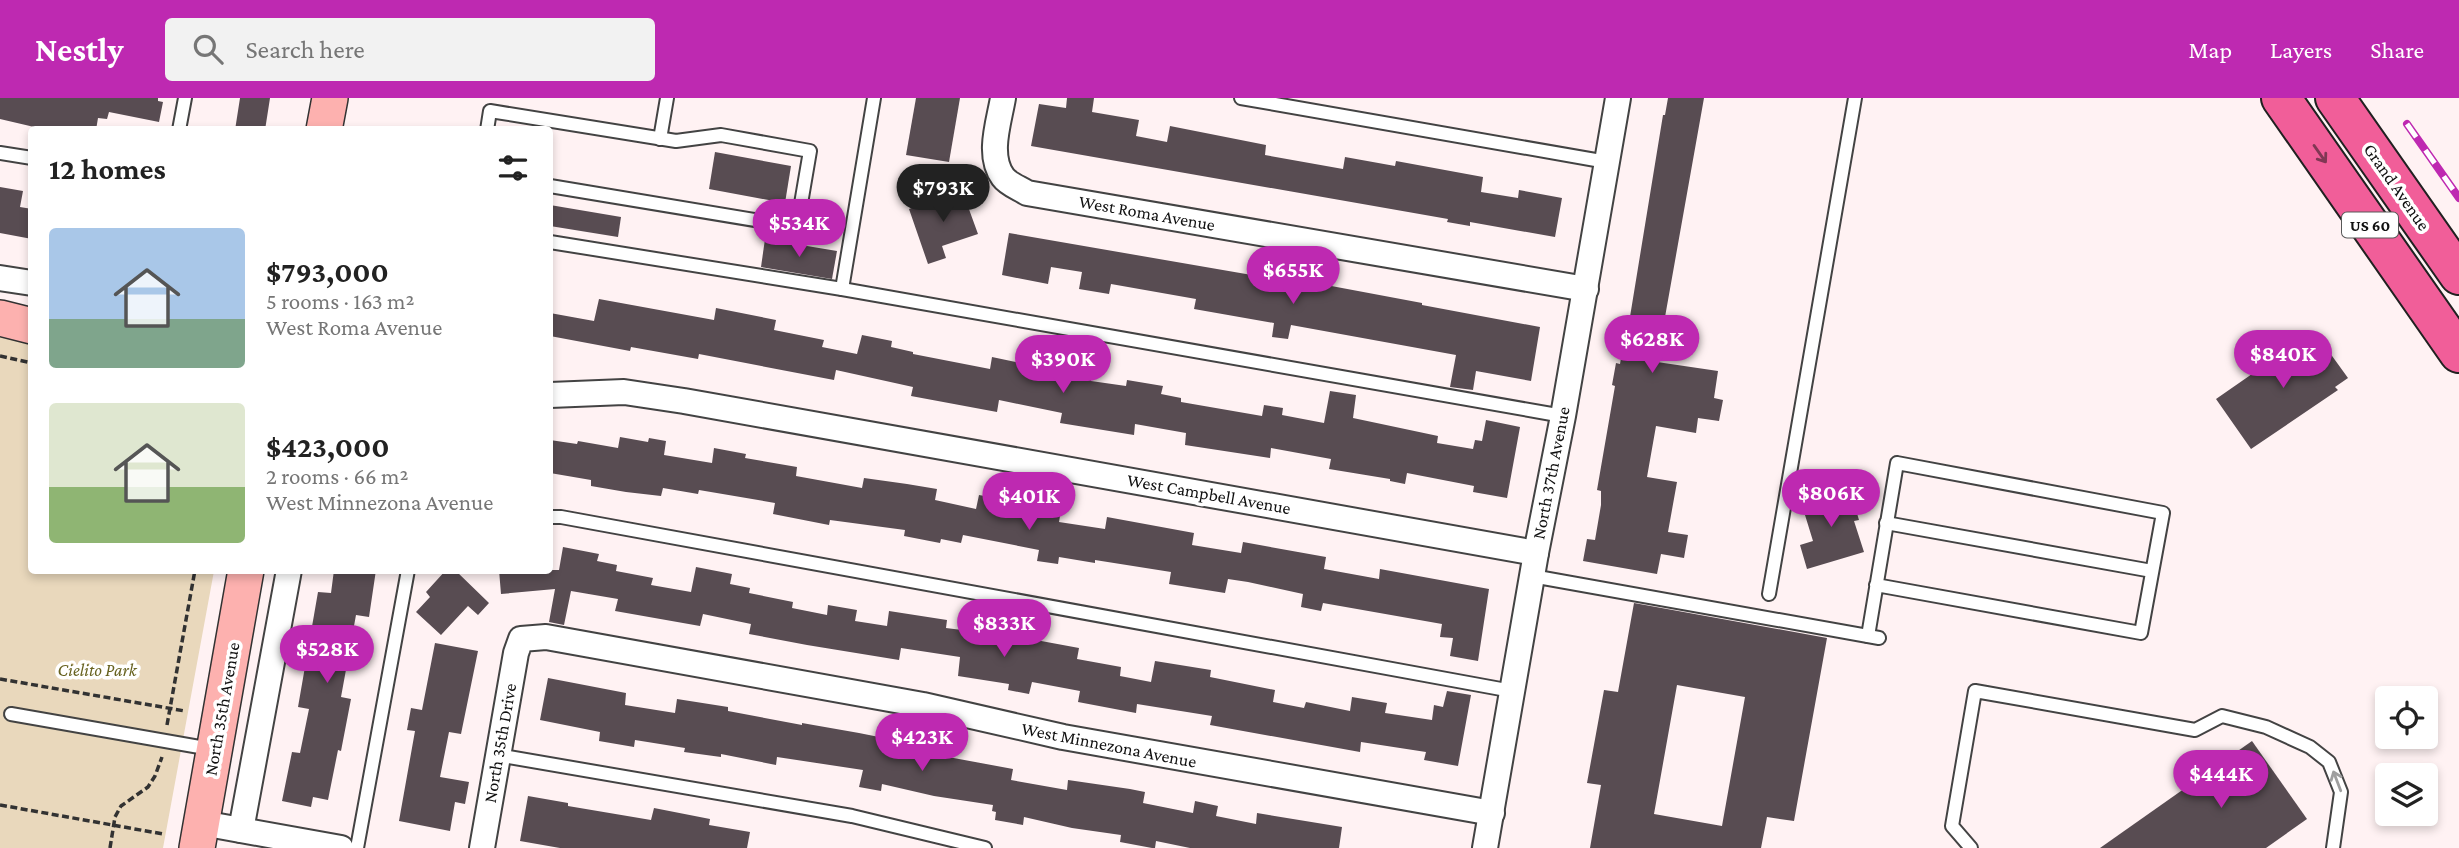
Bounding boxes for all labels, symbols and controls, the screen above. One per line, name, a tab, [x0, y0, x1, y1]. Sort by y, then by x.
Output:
search box	[165, 18, 655, 81]
icon: search	[189, 30, 227, 68]
text: Nestly	[35, 31, 123, 68]
text: Search here	[245, 35, 365, 64]
text: Map	[2188, 36, 2232, 63]
text: Layers	[2270, 36, 2332, 63]
text: Share	[2370, 36, 2424, 63]
street label: Grand Avenue	[2360, 140, 2434, 234]
one-way arrow	[2313, 144, 2327, 163]
icon: filters	[494, 149, 532, 187]
text: 12 homes	[49, 152, 166, 185]
pin: $793K	[894, 164, 992, 224]
text: $793K	[913, 174, 973, 200]
street label: West Roma Avenue	[1077, 191, 1217, 235]
pin: $534K	[750, 200, 848, 259]
text: $534K	[769, 209, 829, 235]
road number: US 60	[2342, 212, 2398, 238]
pin: $655K	[1244, 246, 1342, 306]
text: $793,000	[266, 255, 389, 288]
icon: home	[105, 256, 189, 340]
text: $655K	[1263, 256, 1323, 282]
text: 5 rooms · 163 m²	[266, 288, 415, 314]
text: West Roma Avenue	[266, 314, 442, 340]
pin: $628K	[1603, 316, 1701, 375]
text: $628K	[1620, 325, 1684, 351]
pin: $840K	[2234, 330, 2332, 390]
pin: $390K	[1014, 336, 1112, 395]
text: $840K	[2250, 340, 2316, 366]
text: $390K	[1031, 345, 1095, 371]
street label: North 37th Avenue	[1528, 405, 1574, 541]
text: $423,000	[266, 430, 390, 463]
icon: home	[105, 431, 189, 515]
text: 2 rooms · 66 m²	[266, 463, 409, 489]
street label: West Campbell Avenue	[1126, 470, 1292, 518]
pin: $806K	[1782, 470, 1880, 529]
pin: $401K	[980, 472, 1078, 532]
text: $806K	[1798, 479, 1864, 505]
text: $401K	[998, 482, 1060, 508]
text: West Minnezona Avenue	[266, 489, 493, 515]
pin: $833K	[955, 600, 1053, 659]
text: $833K	[973, 609, 1035, 635]
pin: $528K	[278, 626, 376, 685]
text: $528K	[296, 635, 358, 661]
street label: North 35th Avenue	[200, 641, 244, 777]
park label: Cielito Park	[57, 660, 138, 680]
street label: North 35th Drive	[480, 682, 520, 804]
map controls	[2375, 686, 2438, 826]
button: locate	[2375, 686, 2438, 749]
pin: $423K	[873, 714, 971, 773]
street label: West Minnezona Avenue	[1020, 718, 1198, 772]
text: $423K	[891, 723, 953, 749]
pin: $444K	[2172, 750, 2270, 810]
text: $444K	[2189, 760, 2253, 786]
button: layers	[2375, 763, 2438, 826]
one-way arrow	[2329, 771, 2342, 793]

